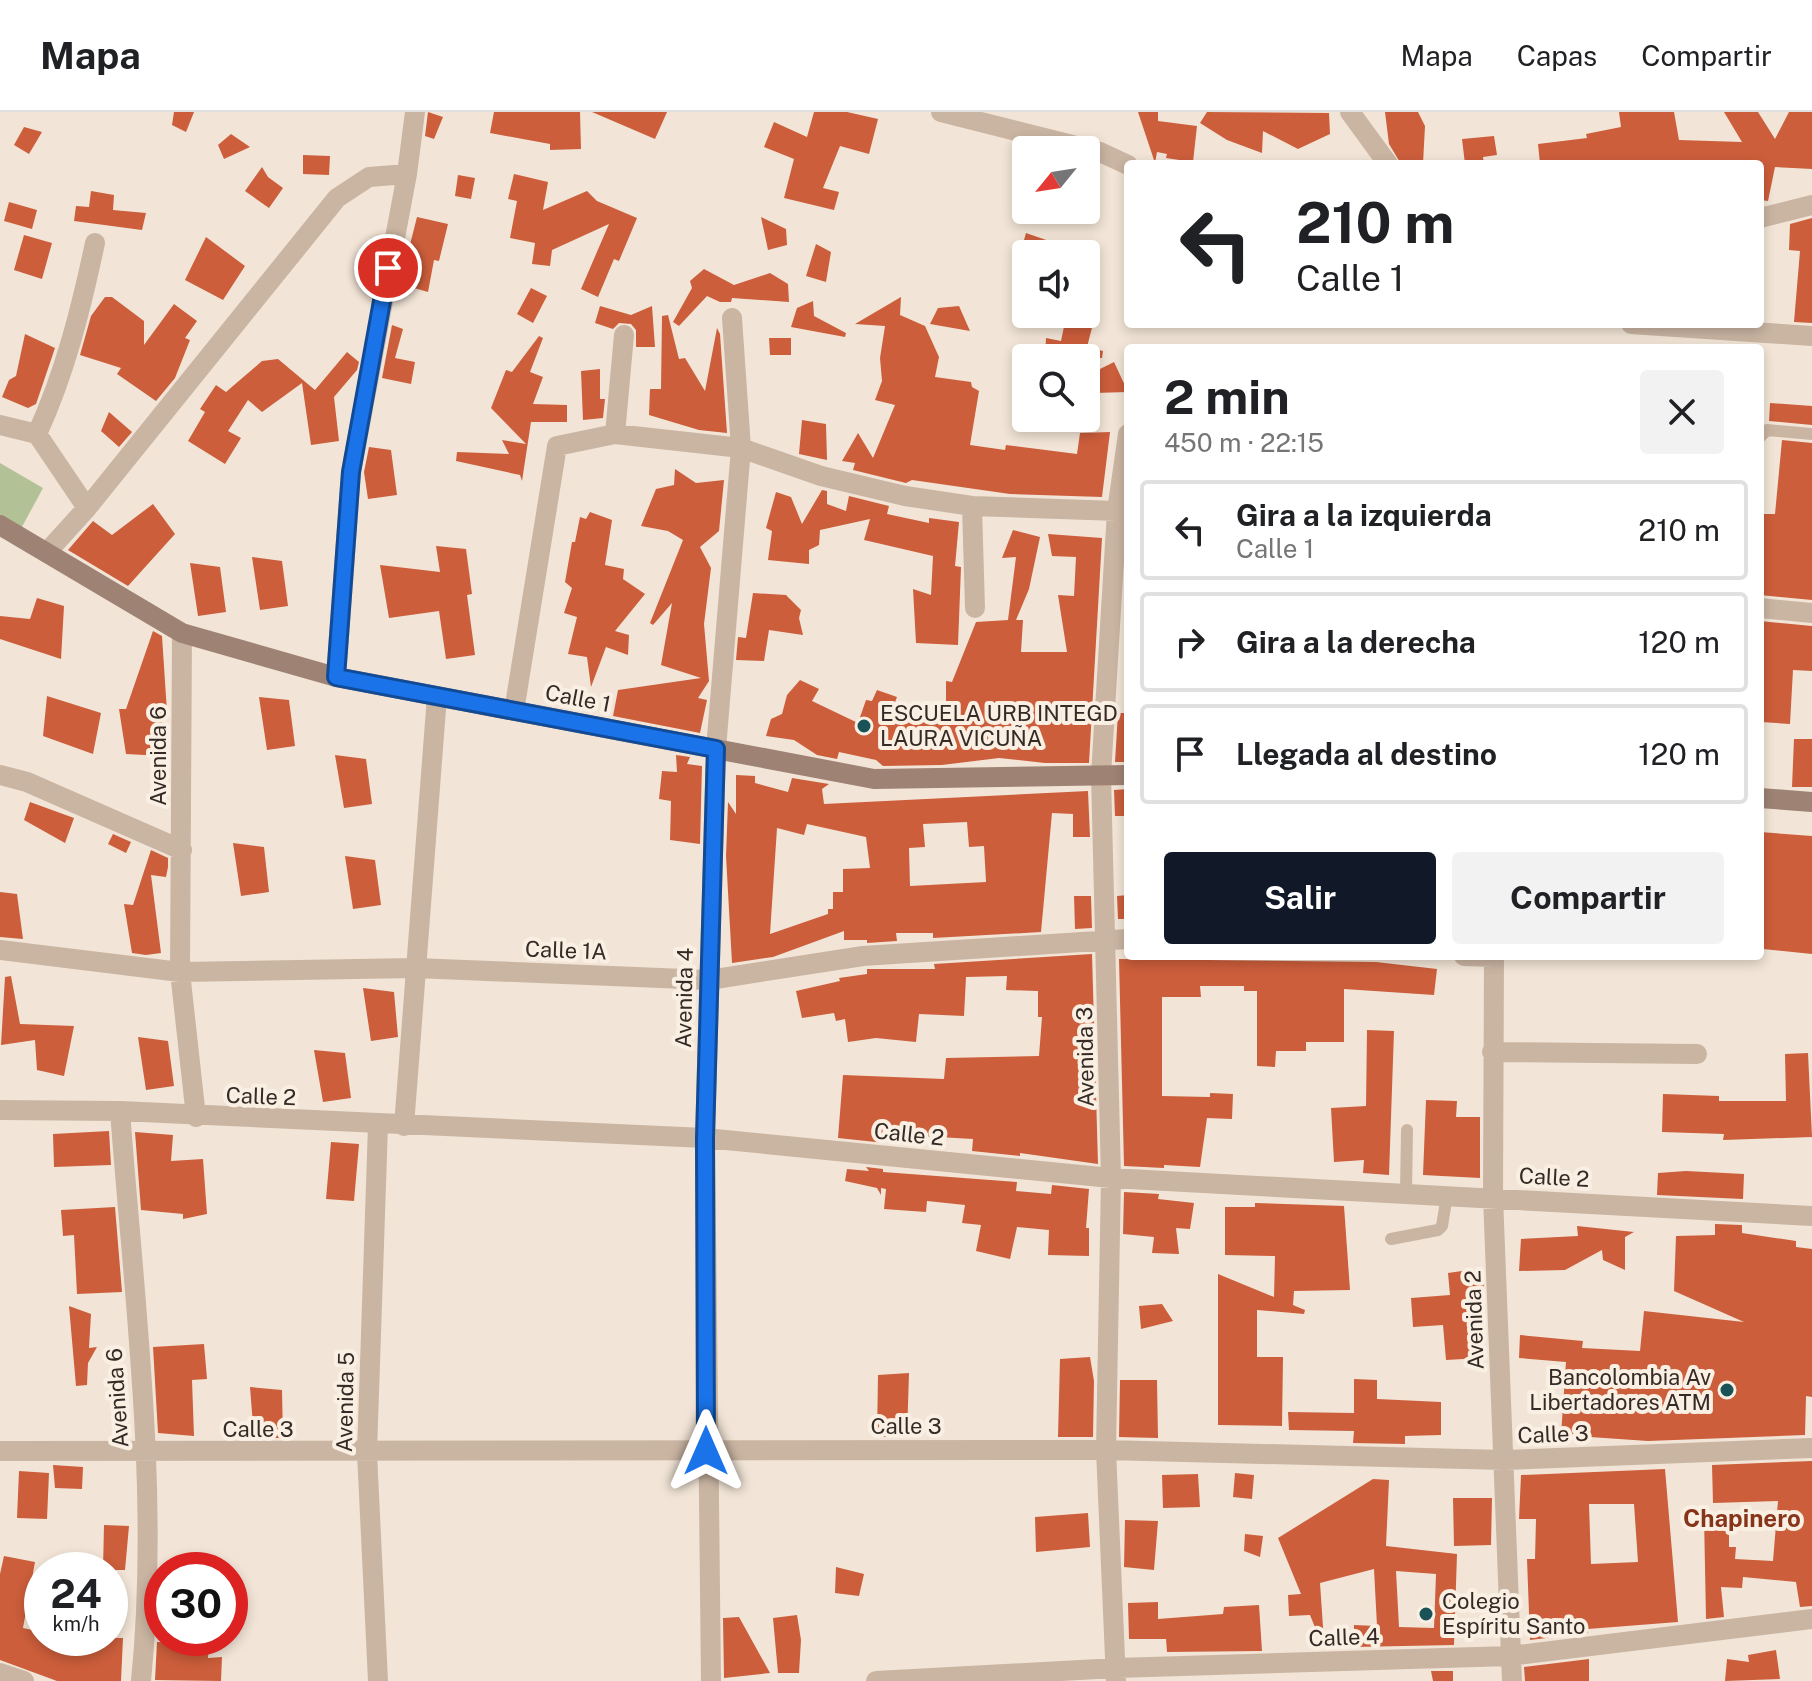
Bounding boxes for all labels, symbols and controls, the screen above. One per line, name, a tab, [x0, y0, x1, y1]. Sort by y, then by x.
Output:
text: Mapa	[40, 33, 141, 78]
text: Mapa	[1400, 39, 1473, 72]
text: Capas	[1517, 39, 1597, 72]
text: Compartir	[1641, 39, 1772, 72]
north arrow	[1012, 136, 1100, 224]
map controls	[1012, 136, 1100, 432]
text: 210 m	[1296, 190, 1454, 256]
icon: left	[1164, 192, 1268, 296]
pin	[354, 234, 422, 302]
button: sound	[1012, 240, 1100, 328]
icon: arrive	[366, 246, 410, 290]
text: Calle 1	[1296, 257, 1404, 299]
button: search	[1012, 344, 1100, 432]
text: 2 min	[1164, 368, 1290, 425]
button: close	[1640, 370, 1724, 454]
text: 450 m · 22:15	[1164, 427, 1324, 458]
text: Gira a la izquierda	[1236, 497, 1492, 533]
icon: left	[1168, 508, 1212, 552]
text: 210 m	[1638, 512, 1720, 548]
text: Calle 1	[1236, 533, 1314, 564]
icon: right	[1168, 620, 1212, 664]
text: Gira a la derecha	[1236, 624, 1476, 660]
text: 120 m	[1638, 624, 1720, 660]
street label: Calle 1	[543, 679, 613, 717]
place label: ESCUELA URB INTEGD LAURA VICUÑA	[880, 700, 1118, 751]
street label: Avenida 6	[145, 706, 171, 806]
marker: ESCUELA URB INTEGD LAURA VICUÑA	[855, 717, 873, 735]
icon: arrive	[1168, 732, 1212, 776]
text: Llegada al destino	[1236, 736, 1497, 772]
text: 120 m	[1638, 736, 1720, 772]
button: Salir	[1164, 852, 1436, 944]
button: Compartir	[1452, 852, 1724, 944]
street label: Calle 1A	[525, 936, 607, 964]
street label: Avenida 4	[670, 947, 698, 1048]
street label: Avenida 3	[1071, 1007, 1099, 1107]
street label: Calle 2	[225, 1082, 297, 1110]
street label: Calle 2	[873, 1117, 945, 1151]
street label: Calle 2	[1518, 1162, 1590, 1192]
street label: Avenida 2	[1459, 1270, 1489, 1370]
street label: Avenida 6	[101, 1347, 133, 1449]
street label: Avenida 5	[331, 1352, 359, 1452]
place label: Bancolombia Av Libertadores ATM	[1529, 1364, 1711, 1415]
marker: Bancolombia Av Libertadores ATM	[1718, 1381, 1736, 1399]
position arrow	[664, 1409, 748, 1493]
street label: Calle 3	[870, 1413, 942, 1439]
street label: Calle 3	[222, 1416, 294, 1442]
street label: Calle 3	[1517, 1420, 1589, 1448]
district label: Chapinero	[1683, 1504, 1801, 1532]
speed limit sign: 30	[144, 1552, 248, 1656]
text: 24	[50, 1570, 102, 1617]
place label: Colegio Espíritu Santo	[1442, 1588, 1586, 1639]
marker: Colegio Espíritu Santo	[1417, 1605, 1435, 1623]
text: km/h	[52, 1612, 100, 1636]
street label: Calle 4	[1308, 1623, 1380, 1651]

